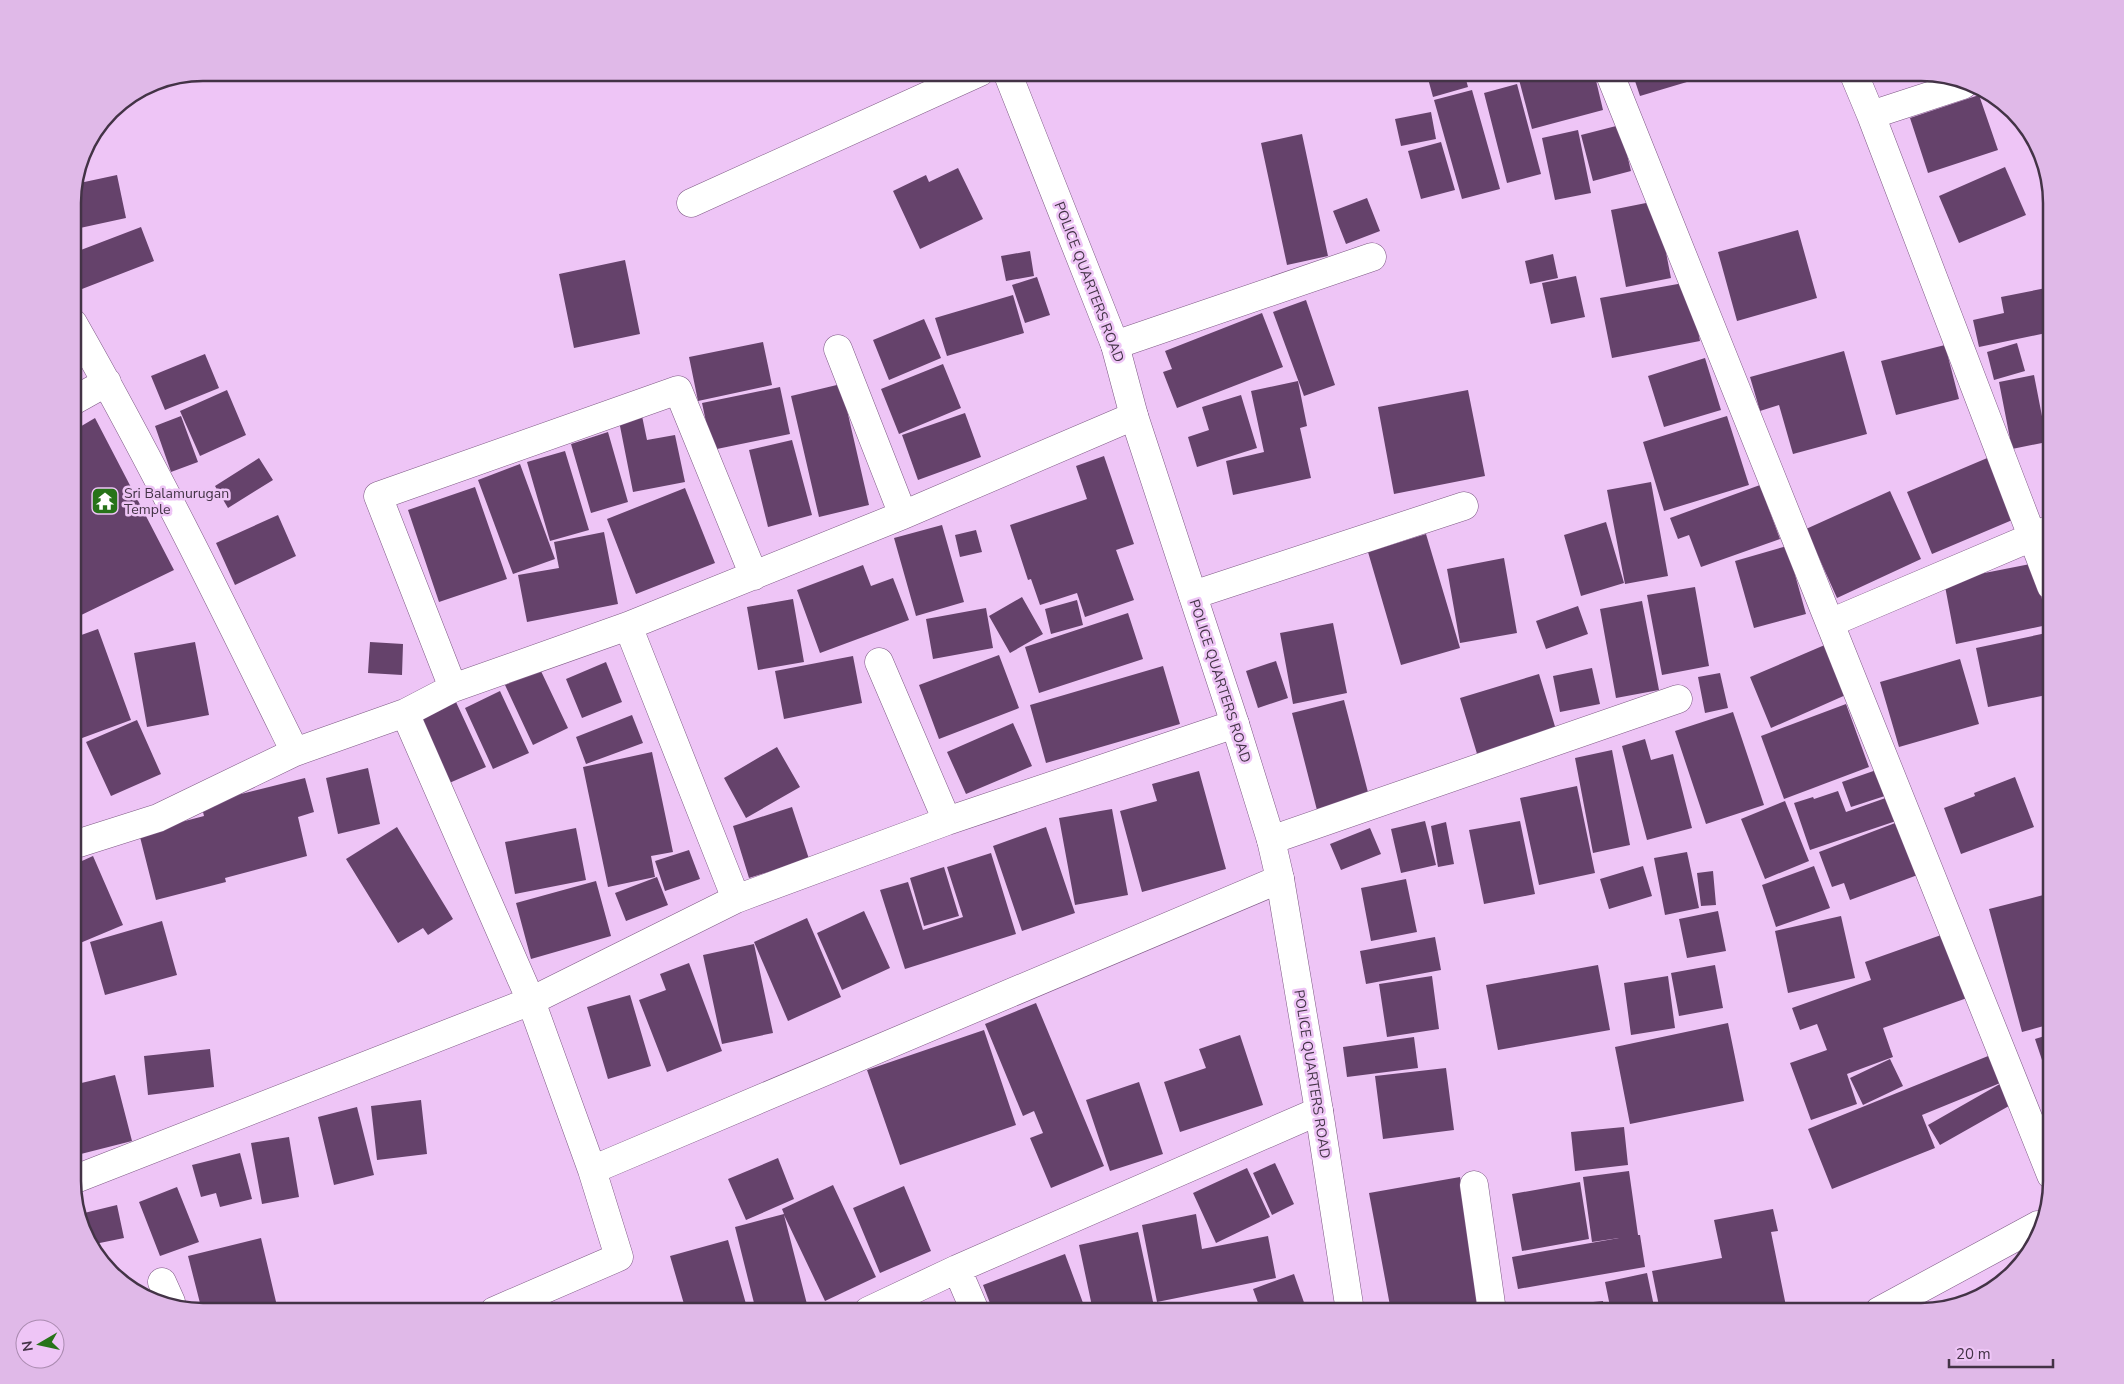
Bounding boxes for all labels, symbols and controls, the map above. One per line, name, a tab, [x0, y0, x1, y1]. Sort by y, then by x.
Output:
street label: POLICE QUARTERS ROAD	[1050, 199, 1128, 365]
place label: Sri Balamurugan Temple	[124, 484, 229, 519]
temple icon: Sri Balamurugan Temple	[90, 486, 120, 516]
street label: POLICE QUARTERS ROAD	[1185, 597, 1255, 765]
street label: POLICE QUARTERS ROAD	[1289, 988, 1335, 1160]
north arrow	[15, 1319, 65, 1369]
scale bar	[1949, 1336, 2053, 1368]
text: N	[17, 1339, 38, 1353]
text: 20 m	[1956, 1344, 1991, 1364]

